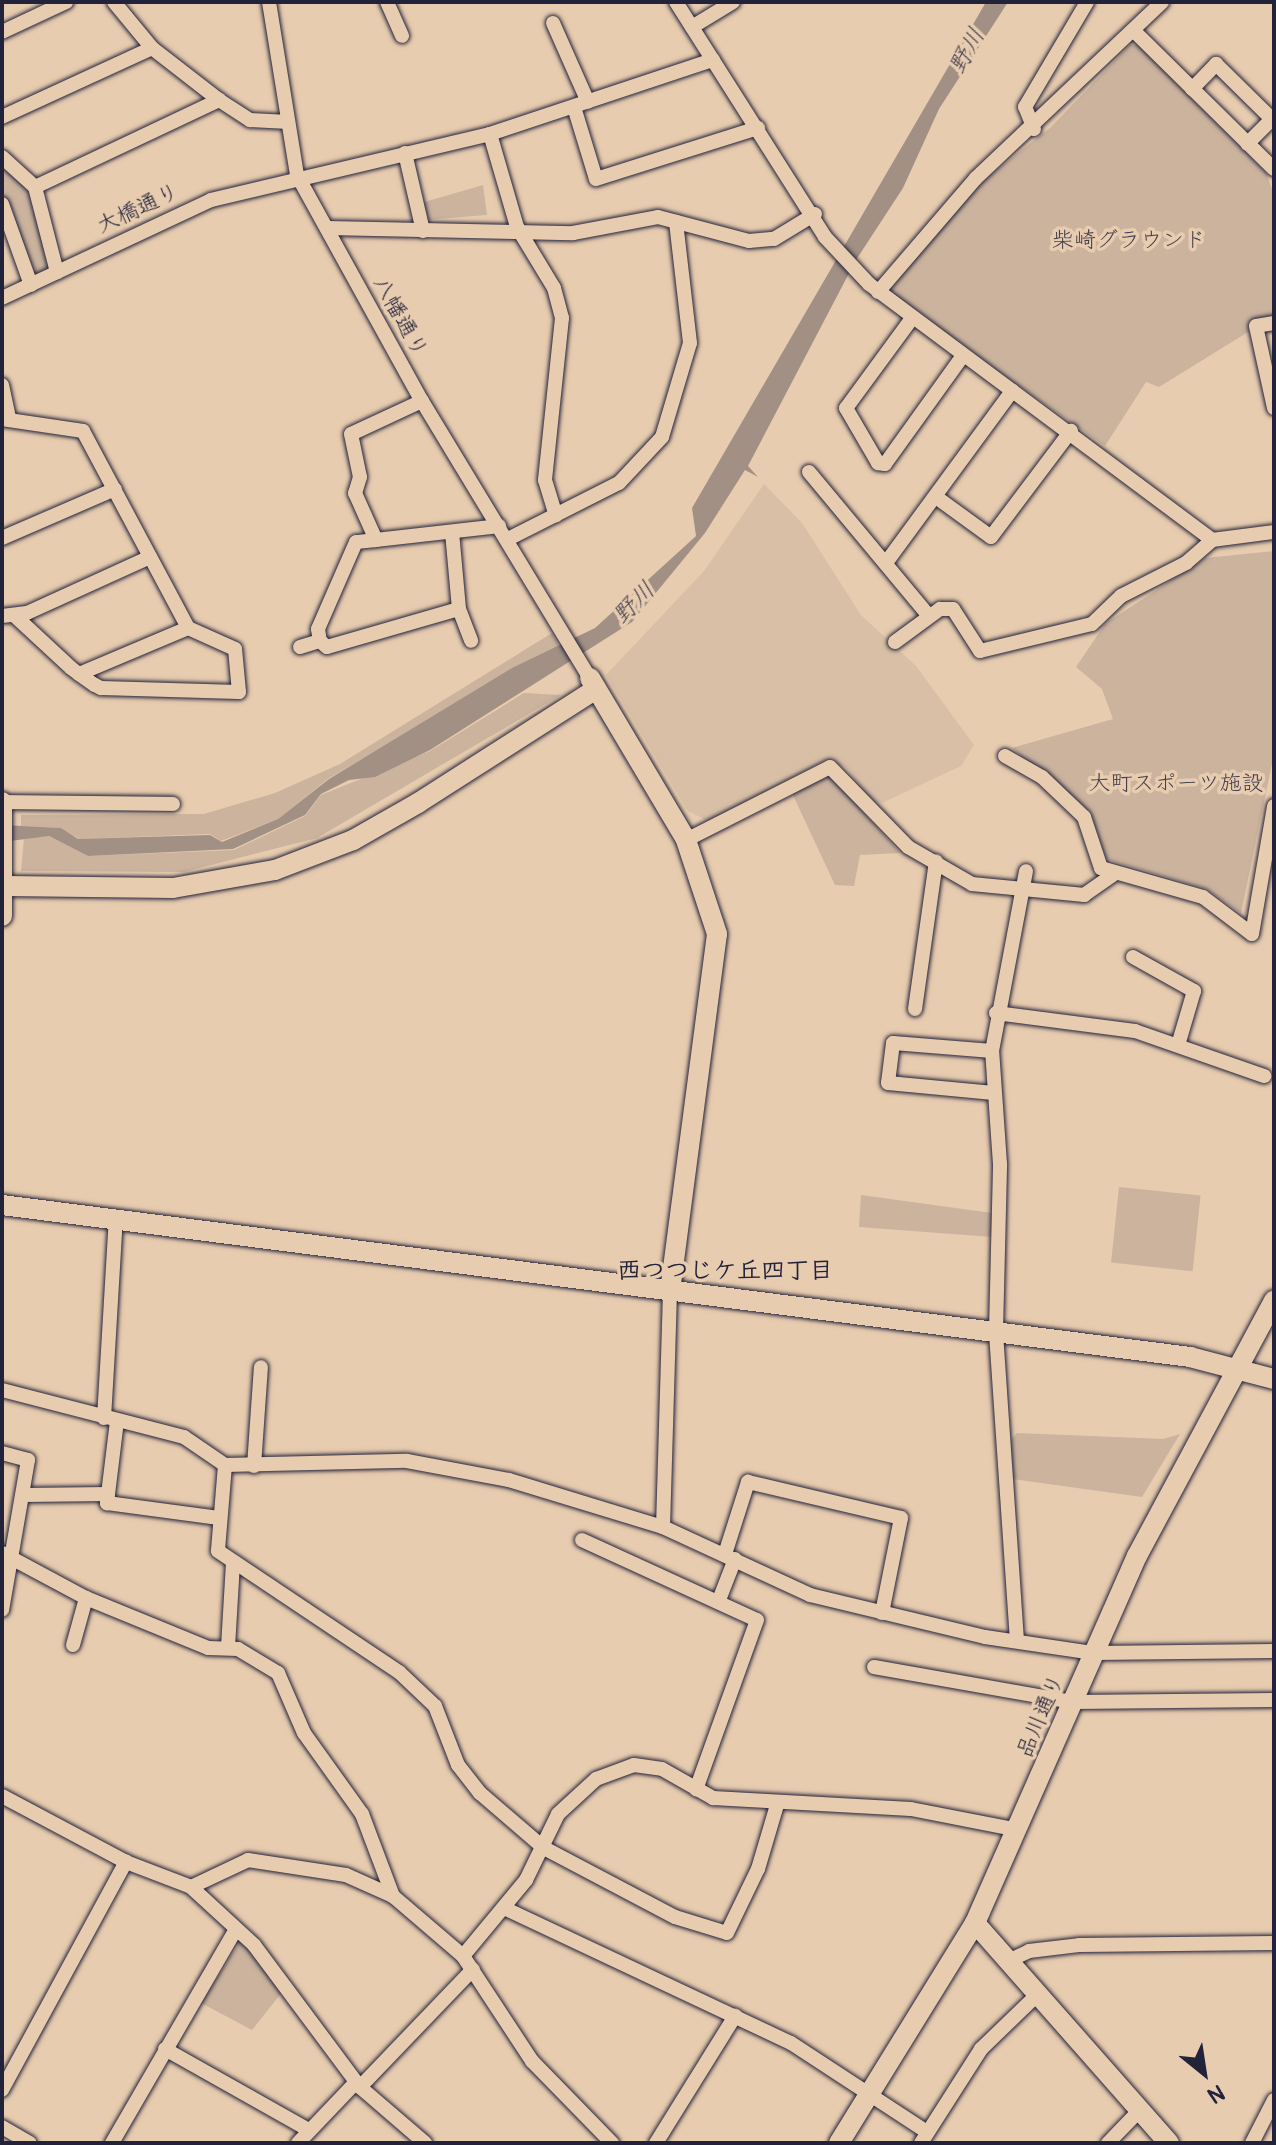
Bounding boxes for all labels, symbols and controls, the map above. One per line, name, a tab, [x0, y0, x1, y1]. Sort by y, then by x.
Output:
water label: 野川	[943, 23, 991, 79]
street label: 大橋通り	[93, 178, 183, 240]
park label: 柴崎グラウンド	[1052, 228, 1206, 254]
street label: 八幡通り	[367, 272, 433, 362]
water label: 野川	[607, 576, 661, 630]
park label: 大町スポーツ施設	[1088, 771, 1264, 797]
district label: 西つつじケ丘四丁目	[617, 1257, 833, 1285]
street label: 品川通り	[1012, 1670, 1070, 1762]
north arrow	[1164, 2033, 1244, 2113]
text: N	[1203, 2078, 1229, 2110]

